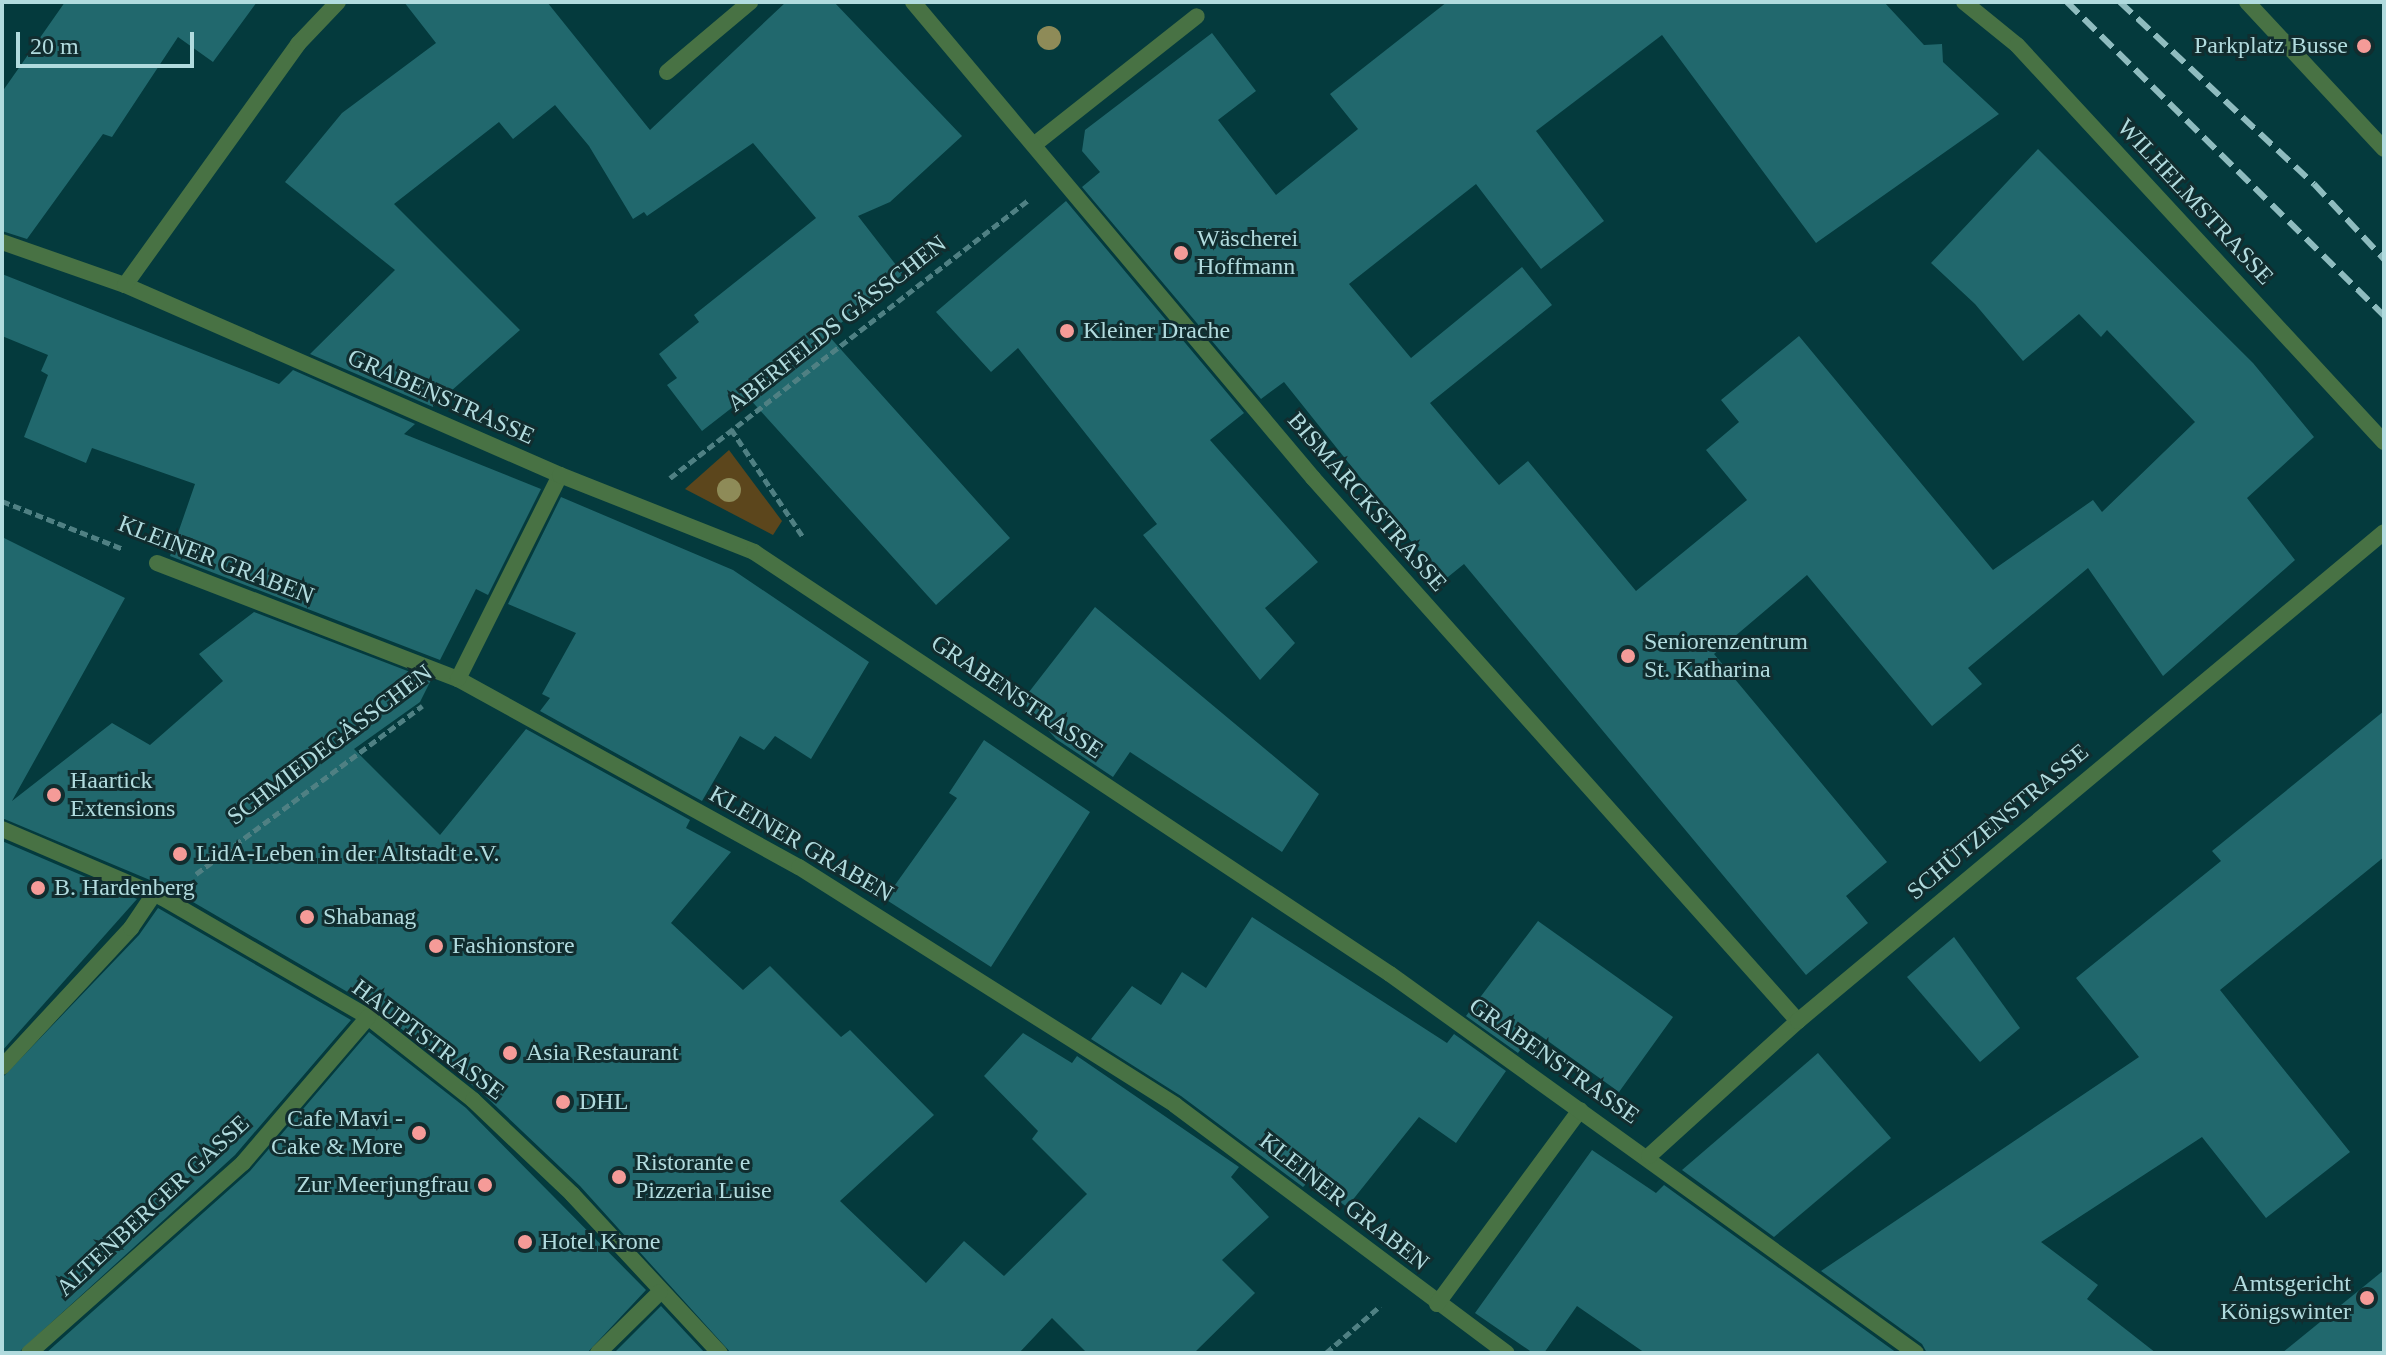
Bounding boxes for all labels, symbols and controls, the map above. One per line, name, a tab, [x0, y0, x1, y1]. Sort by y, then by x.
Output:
scale bar	[20, 16, 198, 66]
place label: Parkplatz Busse	[2194, 32, 2348, 60]
text: 20 m	[30, 33, 79, 59]
marker: Parkplatz Busse	[2355, 37, 2373, 55]
street label: WILHELMSTRASSE	[2111, 113, 2279, 291]
place label: Wäscherei Hoffmann	[1197, 225, 1298, 281]
street label: ABERFELDS GÄSSCHEN	[722, 230, 952, 418]
marker: Wäscherei Hoffmann	[1172, 244, 1190, 262]
place label: Kleiner Drache	[1083, 317, 1230, 345]
marker: Kleiner Drache	[1058, 322, 1076, 340]
street label: GRABENSTRASSE	[343, 343, 539, 451]
street label: BISMARCKSTRASSE	[1281, 406, 1453, 598]
street label: KLEINER GRABEN	[114, 509, 318, 611]
place label: Seniorenzentrum St. Katharina	[1644, 628, 1808, 684]
street label: GRABENSTRASSE	[925, 629, 1109, 765]
marker: Seniorenzentrum St. Katharina	[1619, 647, 1637, 665]
street label: SCHMIEDEGÄSSCHEN	[222, 658, 438, 832]
street label: SCHÜTZENSTRASSE	[1901, 738, 2095, 906]
place label: Haartick Extensions	[70, 767, 175, 823]
street label: KLEINER GRABEN	[704, 780, 898, 908]
marker: Haartick Extensions	[45, 786, 63, 804]
place label: LidA-Leben in der Altstadt e.V.	[196, 840, 501, 868]
marker: LidA-Leben in der Altstadt e.V.	[171, 845, 189, 863]
place label: B. Hardenberg	[54, 874, 195, 902]
marker: B. Hardenberg	[29, 879, 47, 897]
place label: Shabanag	[323, 903, 416, 931]
marker: Shabanag	[298, 908, 316, 926]
place label: Fashionstore	[452, 932, 575, 960]
marker: Fashionstore	[427, 937, 445, 955]
street label: HAUPTSTRASSE	[346, 974, 510, 1106]
street label: GRABENSTRASSE	[1463, 991, 1645, 1131]
place label: Asia Restaurant	[526, 1039, 679, 1067]
marker: Asia Restaurant	[501, 1044, 519, 1062]
place label: DHL	[579, 1088, 628, 1116]
marker: DHL	[554, 1093, 572, 1111]
place label: Cafe Mavi - Cake & More	[271, 1105, 403, 1161]
street label: ALTENBERGER GASSE	[51, 1109, 255, 1303]
marker: Cafe Mavi - Cake & More	[410, 1124, 428, 1142]
street label: KLEINER GRABEN	[1253, 1127, 1435, 1277]
place label: Ristorante e Pizzeria Luise	[635, 1149, 772, 1205]
marker: Ristorante e Pizzeria Luise	[610, 1168, 628, 1186]
place label: Zur Meerjungfrau	[296, 1171, 469, 1199]
marker: Zur Meerjungfrau	[476, 1176, 494, 1194]
place label: Hotel Krone	[541, 1228, 660, 1256]
marker: Hotel Krone	[516, 1233, 534, 1251]
place label: Amtsgericht Königswinter	[2220, 1270, 2351, 1326]
marker: Amtsgericht Königswinter	[2358, 1289, 2376, 1307]

